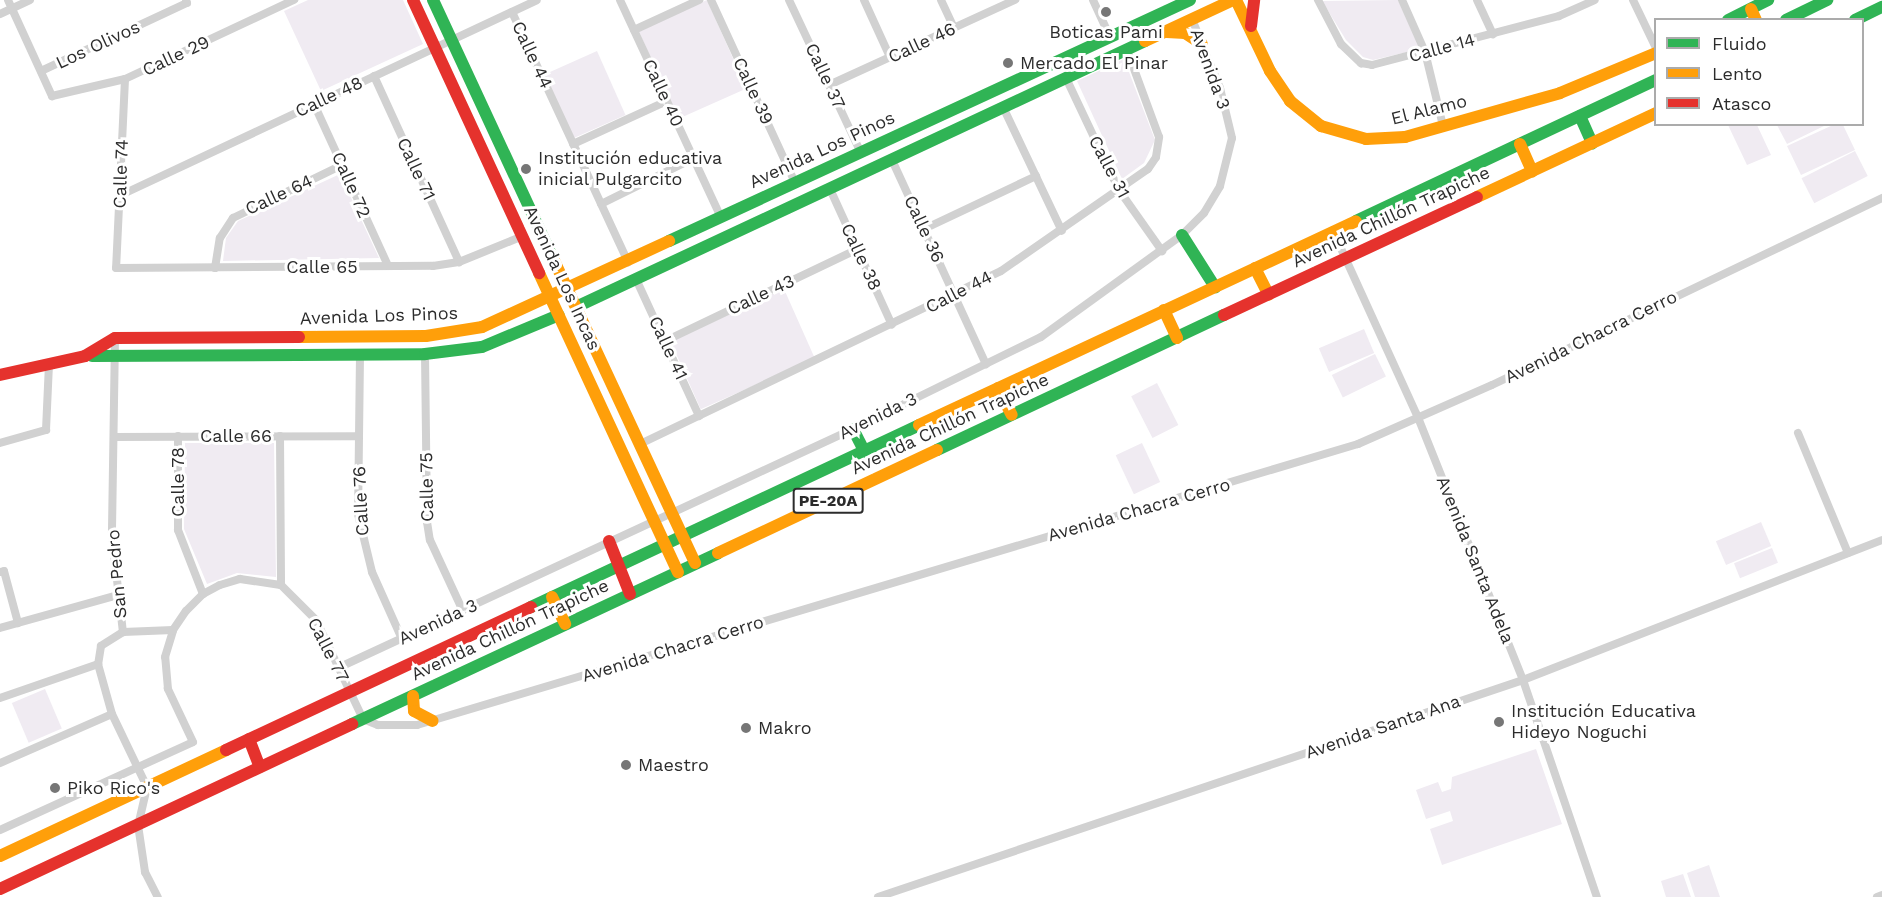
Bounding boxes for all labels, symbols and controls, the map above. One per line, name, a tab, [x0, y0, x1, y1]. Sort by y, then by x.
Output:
marker: Boticas Pami	[1099, 5, 1113, 19]
street label: Los Olivos	[53, 16, 143, 74]
street label: Calle 44	[507, 18, 557, 92]
street label: Calle 46	[885, 18, 959, 68]
legend	[1654, 18, 1864, 126]
place label: Boticas Pami	[1049, 21, 1163, 43]
street label: Avenida 3	[1185, 25, 1235, 113]
street label: Calle 14	[1406, 29, 1478, 67]
street label: Calle 29	[139, 31, 213, 81]
text: Fluido	[1712, 33, 1766, 54]
street label: Calle 37	[800, 40, 850, 112]
place label: Mercado El Pinar	[1020, 52, 1169, 74]
street label: Calle 39	[728, 54, 778, 128]
street label: Calle 40	[638, 56, 688, 130]
marker: Mercado El Pinar	[1001, 56, 1015, 70]
text: Lento	[1712, 63, 1762, 84]
street label: Calle 48	[292, 72, 366, 122]
street label: El Alamo	[1388, 90, 1470, 130]
text: Atasco	[1712, 93, 1771, 114]
street label: Avenida Los Pinos	[746, 107, 898, 193]
street label: Calle 31	[1084, 132, 1134, 202]
street label: Calle 71	[392, 134, 440, 204]
street label: Calle 74	[109, 139, 133, 209]
street label: Calle 72	[327, 148, 375, 222]
place label: Institución educativa inicial Pulgarcito	[538, 148, 722, 190]
street label: Avenida Chillón Trapiche	[1288, 161, 1494, 273]
marker: Institución educativa inicial Pulgarcito	[519, 162, 533, 176]
street label: Calle 64	[242, 170, 316, 220]
street label: Calle 36	[899, 192, 949, 266]
street label: Avenida Los Incas	[519, 202, 605, 354]
street label: Calle 38	[836, 220, 886, 294]
street label: Calle 65	[286, 256, 358, 278]
street label: Calle 44	[922, 266, 996, 318]
street label: Calle 43	[724, 270, 798, 320]
street label: Avenida Chacra Cerro	[1501, 286, 1681, 388]
street label: Avenida Los Pinos	[299, 302, 459, 330]
street label: Calle 41	[644, 313, 692, 383]
street label: Avenida Chillón Trapiche	[847, 368, 1053, 480]
street label: Avenida 3	[835, 388, 921, 444]
street label: Calle 66	[200, 425, 272, 447]
street label: Calle 78	[167, 447, 189, 517]
street label: Calle 75	[416, 451, 438, 523]
street label: Calle 76	[348, 465, 374, 537]
street label: Avenida Santa Adela	[1431, 472, 1519, 648]
street label: Avenida Chacra Cerro	[1045, 473, 1233, 547]
road number: PE-20A	[792, 488, 864, 514]
street label: San Pedro	[102, 529, 132, 619]
street label: Avenida Chillón Trapiche	[407, 574, 613, 686]
street label: Avenida 3	[395, 594, 481, 650]
street label: Avenida Chacra Cerro	[579, 611, 767, 687]
street label: Calle 77	[302, 614, 354, 686]
street label: Avenida Santa Ana	[1302, 690, 1464, 764]
place label: Institución Educativa Hideyo Noguchi	[1511, 701, 1696, 744]
marker: Institución Educativa Hideyo Noguchi	[1492, 715, 1506, 729]
place label: Makro	[758, 717, 812, 739]
marker: Makro	[739, 721, 753, 735]
place label: Maestro	[638, 754, 709, 776]
marker: Maestro	[619, 758, 633, 772]
place label: Piko Rico's	[67, 777, 160, 799]
marker: Piko Rico's	[48, 781, 62, 795]

